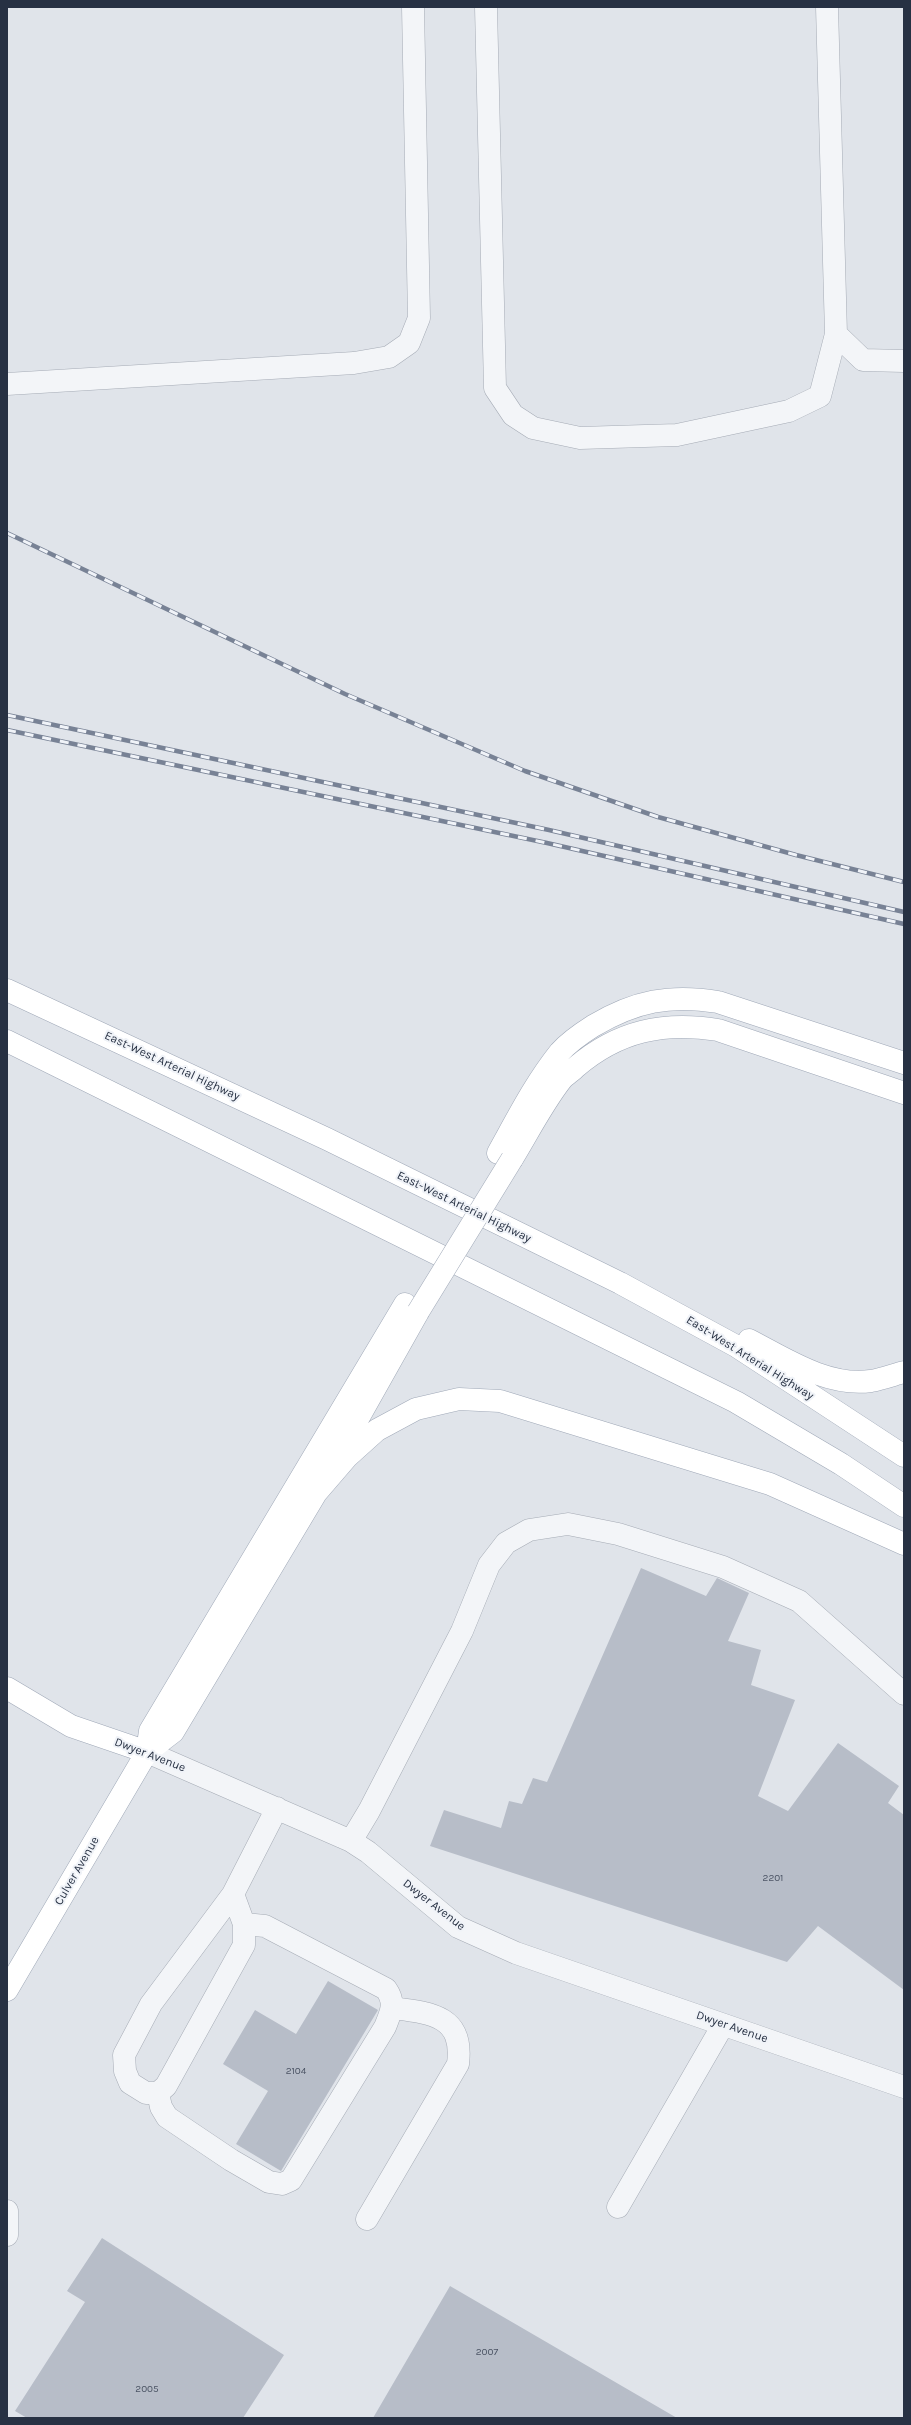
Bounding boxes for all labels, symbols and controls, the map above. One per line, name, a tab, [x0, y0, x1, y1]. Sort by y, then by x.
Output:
street label: East-West Arterial Highway	[102, 1028, 242, 1104]
street label: East-West Arterial Highway	[394, 1168, 534, 1246]
street label: East-West Arterial Highway	[684, 1313, 816, 1403]
street label: Dwyer Avenue	[112, 1735, 188, 1775]
street label: Culver Avenue	[52, 1834, 102, 1908]
house number: 2201	[763, 1872, 783, 1884]
street label: Dwyer Avenue	[400, 1876, 468, 1934]
street label: Dwyer Avenue	[694, 2008, 770, 2046]
house number: 2104	[286, 2065, 306, 2077]
house number: 2007	[476, 2346, 498, 2358]
house number: 2005	[135, 2383, 159, 2395]

